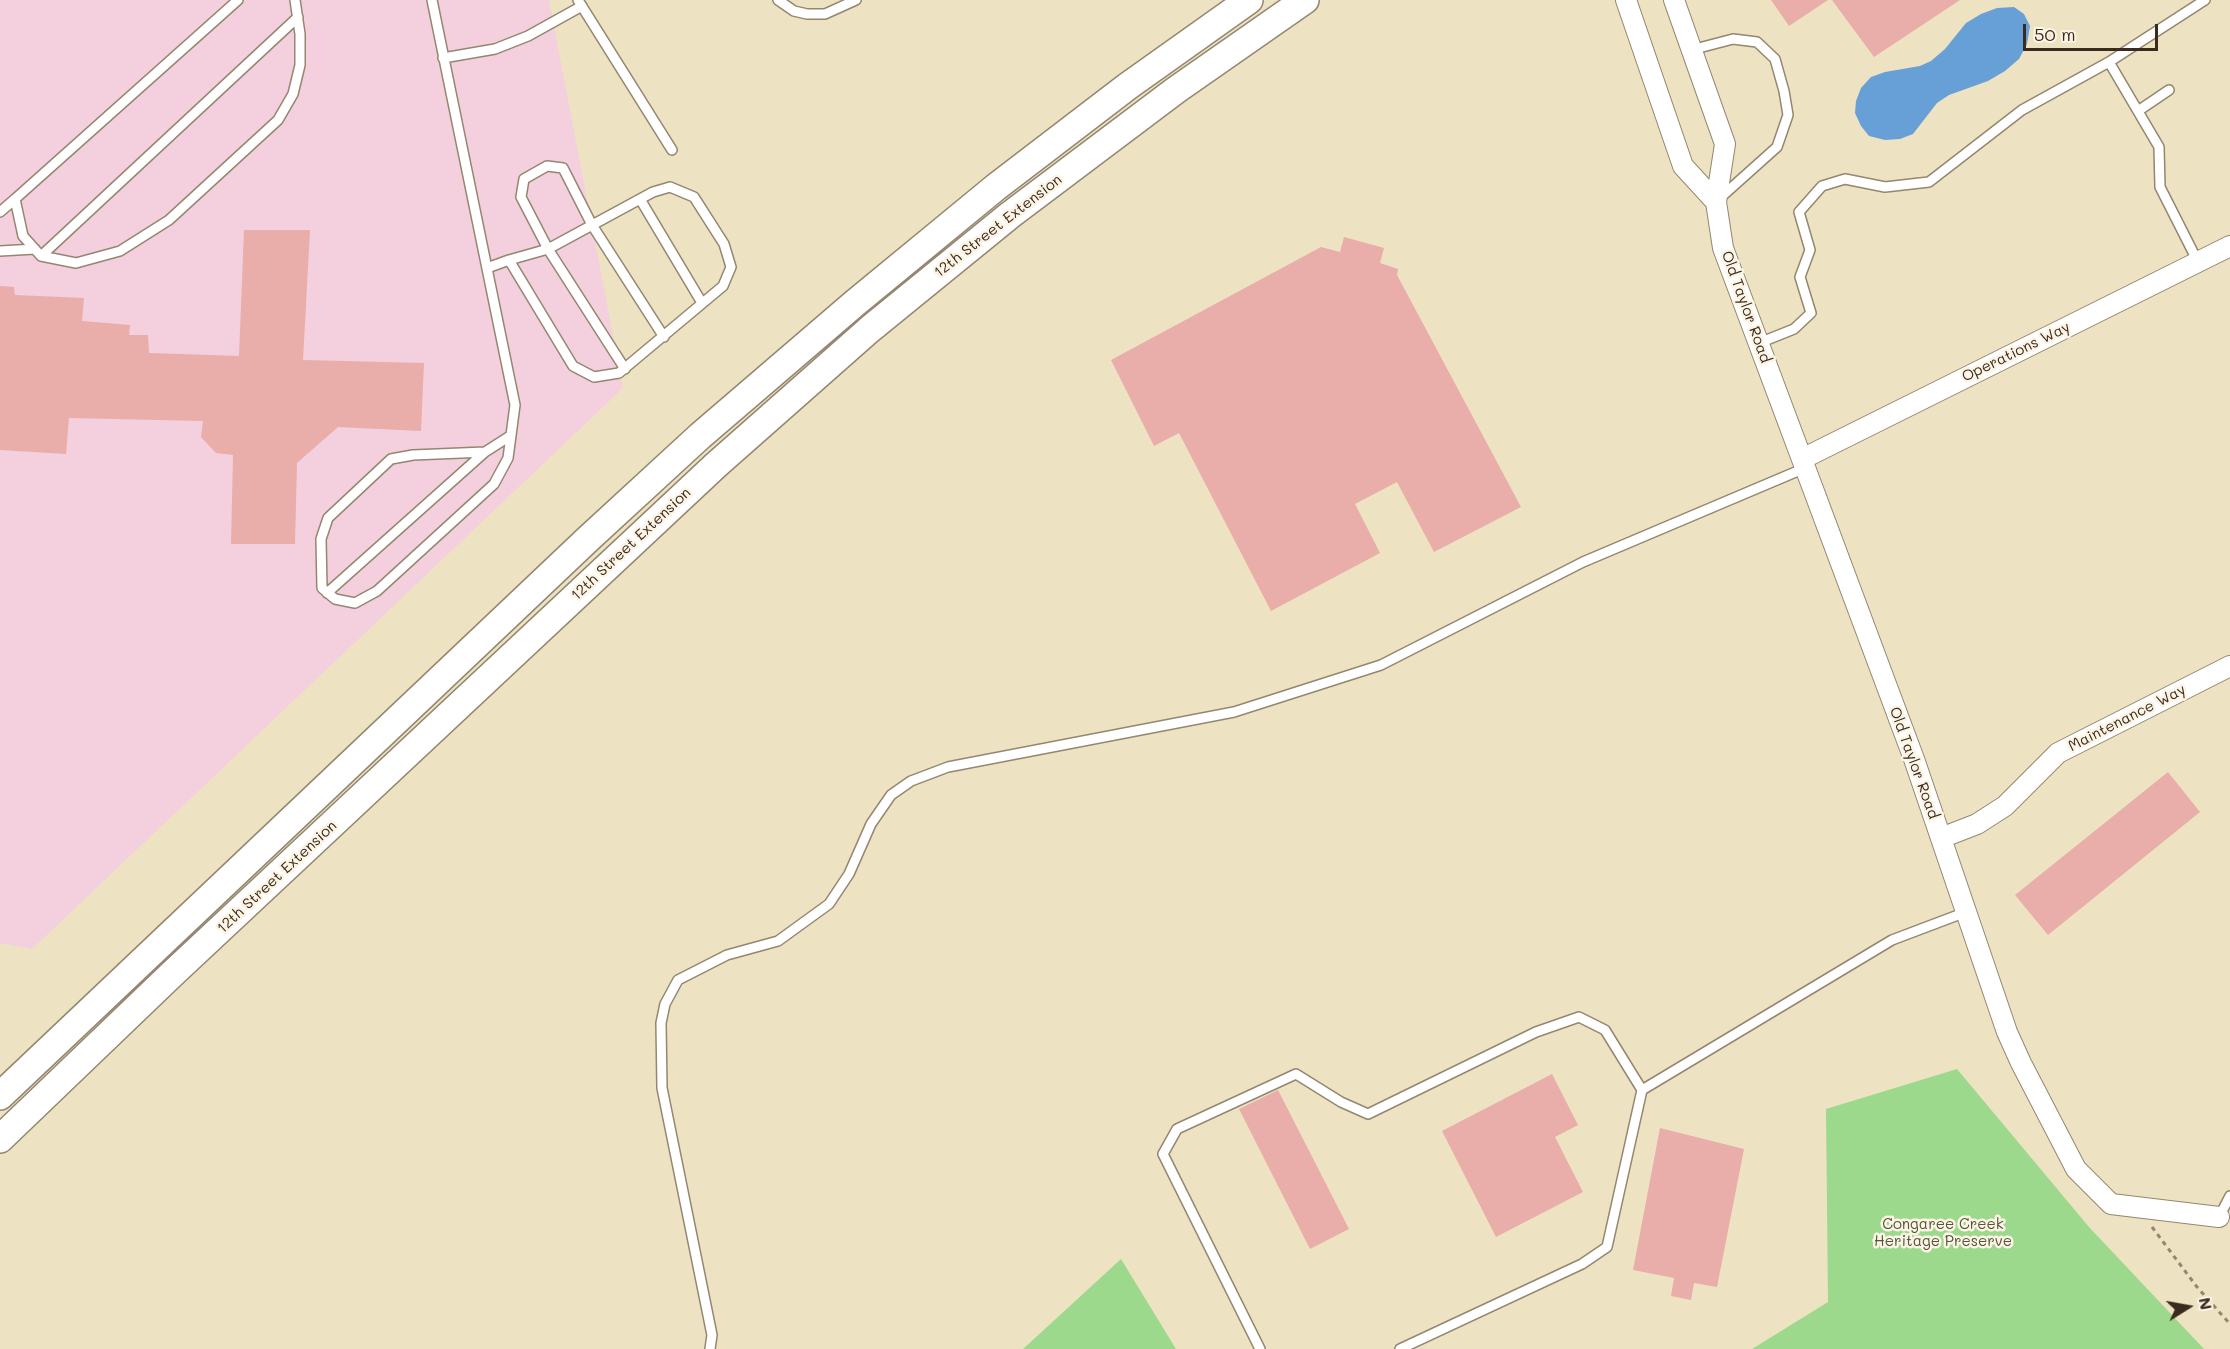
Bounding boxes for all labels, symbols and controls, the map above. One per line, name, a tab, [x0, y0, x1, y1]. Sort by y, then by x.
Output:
scale bar	[2026, 12, 2161, 50]
text: 50 m	[2034, 22, 2076, 46]
street label: 12th Street Extension	[931, 171, 1065, 281]
street label: Old Taylor Road	[1717, 249, 1775, 365]
street label: Operations Way	[1959, 318, 2073, 386]
street label: 12th Street Extension	[567, 484, 695, 604]
street label: Maintenance Way	[2065, 681, 2189, 755]
street label: Old Taylor Road	[1885, 705, 1943, 821]
street label: 12th Street Extension	[213, 817, 341, 937]
park label: Congaree Creek Heritage Preserve	[1874, 1215, 2012, 1250]
north arrow	[2158, 1277, 2218, 1337]
text: N	[2195, 1296, 2218, 1311]

